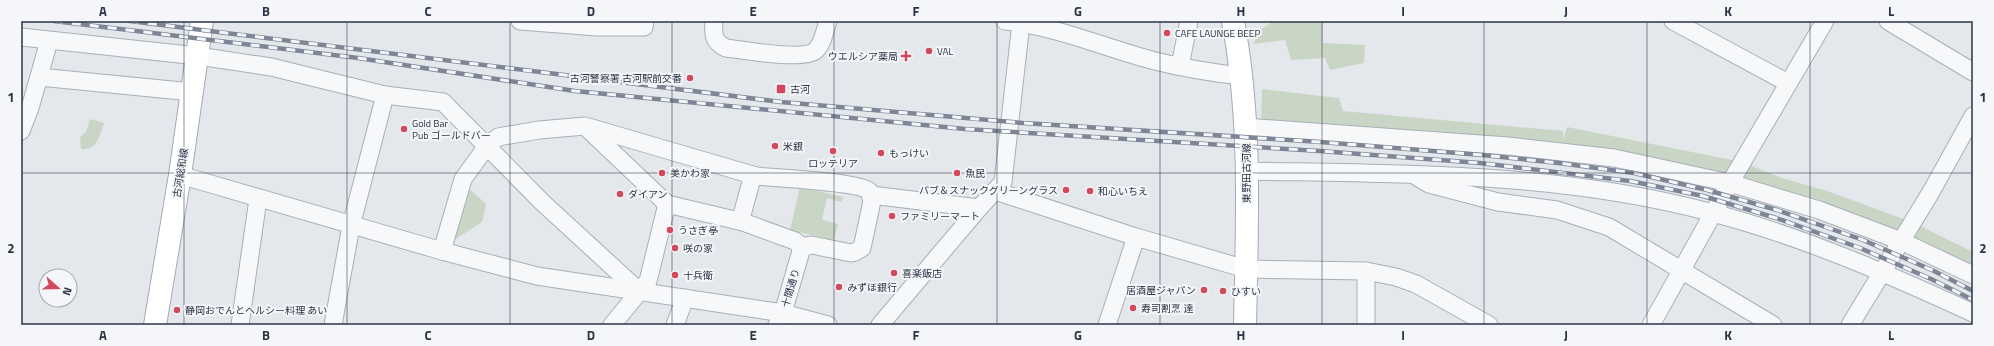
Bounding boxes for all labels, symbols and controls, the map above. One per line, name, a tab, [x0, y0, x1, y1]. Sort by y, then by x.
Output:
text: A	[99, 1, 107, 21]
text: B	[262, 1, 270, 21]
text: C	[424, 1, 432, 21]
text: D	[587, 1, 595, 21]
text: E	[749, 1, 757, 21]
text: F	[913, 1, 920, 21]
text: G	[1074, 1, 1082, 21]
text: H	[1237, 1, 1245, 21]
text: I	[1401, 1, 1405, 21]
text: J	[1564, 1, 1568, 21]
text: K	[1724, 1, 1732, 21]
text: L	[1888, 1, 1894, 21]
place label: CAFE LAUNGE BEEP	[1175, 26, 1260, 41]
marker: CAFE LAUNGE BEEP	[1162, 28, 1172, 38]
place label: VAL	[937, 44, 954, 59]
marker: VAL	[924, 46, 934, 56]
place label: ウエルシア薬局	[828, 49, 898, 64]
marker: ウエルシア薬局	[901, 51, 911, 61]
place label: 古河警察署 古河駅前交番	[570, 71, 682, 86]
marker: 古河警察署 古河駅前交番	[685, 73, 695, 83]
place label: 古河	[790, 82, 810, 97]
marker: 古河	[775, 83, 787, 95]
text: 1	[7, 87, 15, 107]
text: 1	[1979, 87, 1987, 107]
place label: Gold Bar Pub ゴールドバー	[412, 116, 491, 143]
marker: Gold Bar Pub ゴールドバー	[399, 124, 409, 134]
place label: 米銀	[783, 139, 803, 154]
marker: 米銀	[770, 141, 780, 151]
street label: 東野田古河線	[1239, 143, 1254, 203]
marker: ロッテリア	[828, 146, 838, 156]
place label: もっけい	[889, 146, 929, 161]
street label: 古河総和線	[169, 147, 192, 199]
marker: もっけい	[876, 148, 886, 158]
place label: ロッテリア	[808, 156, 858, 171]
place label: 美かわ家	[670, 166, 710, 181]
place label: 魚民	[965, 166, 985, 181]
marker: 美かわ家	[657, 168, 667, 178]
marker: 魚民	[952, 168, 962, 178]
place label: パブ＆スナックグリーングラス	[919, 183, 1058, 198]
place label: 和心いちえ	[1098, 184, 1148, 199]
marker: パブ＆スナックグリーングラス	[1061, 185, 1071, 195]
marker: 和心いちえ	[1085, 186, 1095, 196]
place label: ダイアン	[628, 187, 668, 202]
marker: ダイアン	[615, 189, 625, 199]
place label: ファミリーマート	[900, 209, 980, 224]
marker: ファミリーマート	[887, 211, 897, 221]
place label: うさぎ亭	[678, 223, 718, 238]
marker: うさぎ亭	[665, 225, 675, 235]
text: 2	[7, 238, 15, 258]
text: 2	[1979, 238, 1987, 258]
place label: 咲の家	[683, 241, 713, 256]
marker: 咲の家	[670, 243, 680, 253]
place label: 喜楽飯店	[902, 266, 942, 281]
street label: 十間通り	[777, 267, 803, 309]
north arrow	[38, 268, 78, 308]
place label: 十兵衛	[683, 268, 713, 283]
marker: 喜楽飯店	[889, 268, 899, 278]
marker: 十兵衛	[670, 270, 680, 280]
place label: みずほ銀行	[847, 280, 897, 295]
marker: みずほ銀行	[834, 282, 844, 292]
place label: 居酒屋ジャパン	[1126, 283, 1196, 298]
place label: ひすい	[1231, 284, 1261, 299]
text: N	[59, 285, 76, 298]
marker: 居酒屋ジャパン	[1199, 285, 1209, 295]
marker: ひすい	[1218, 286, 1228, 296]
place label: 寿司割烹 達	[1141, 301, 1193, 316]
place label: 静岡おでんとヘルシー料理 あい	[185, 303, 327, 318]
marker: 寿司割烹 達	[1128, 303, 1138, 313]
marker: 静岡おでんとヘルシー料理 あい	[172, 305, 182, 315]
text: A	[99, 325, 107, 345]
text: B	[262, 325, 270, 345]
text: C	[424, 325, 432, 345]
text: D	[587, 325, 595, 345]
text: E	[749, 325, 757, 345]
text: F	[913, 325, 920, 345]
text: G	[1074, 325, 1082, 345]
text: H	[1237, 325, 1245, 345]
text: I	[1401, 325, 1405, 345]
text: J	[1564, 325, 1568, 345]
text: K	[1724, 325, 1732, 345]
text: L	[1888, 325, 1894, 345]

